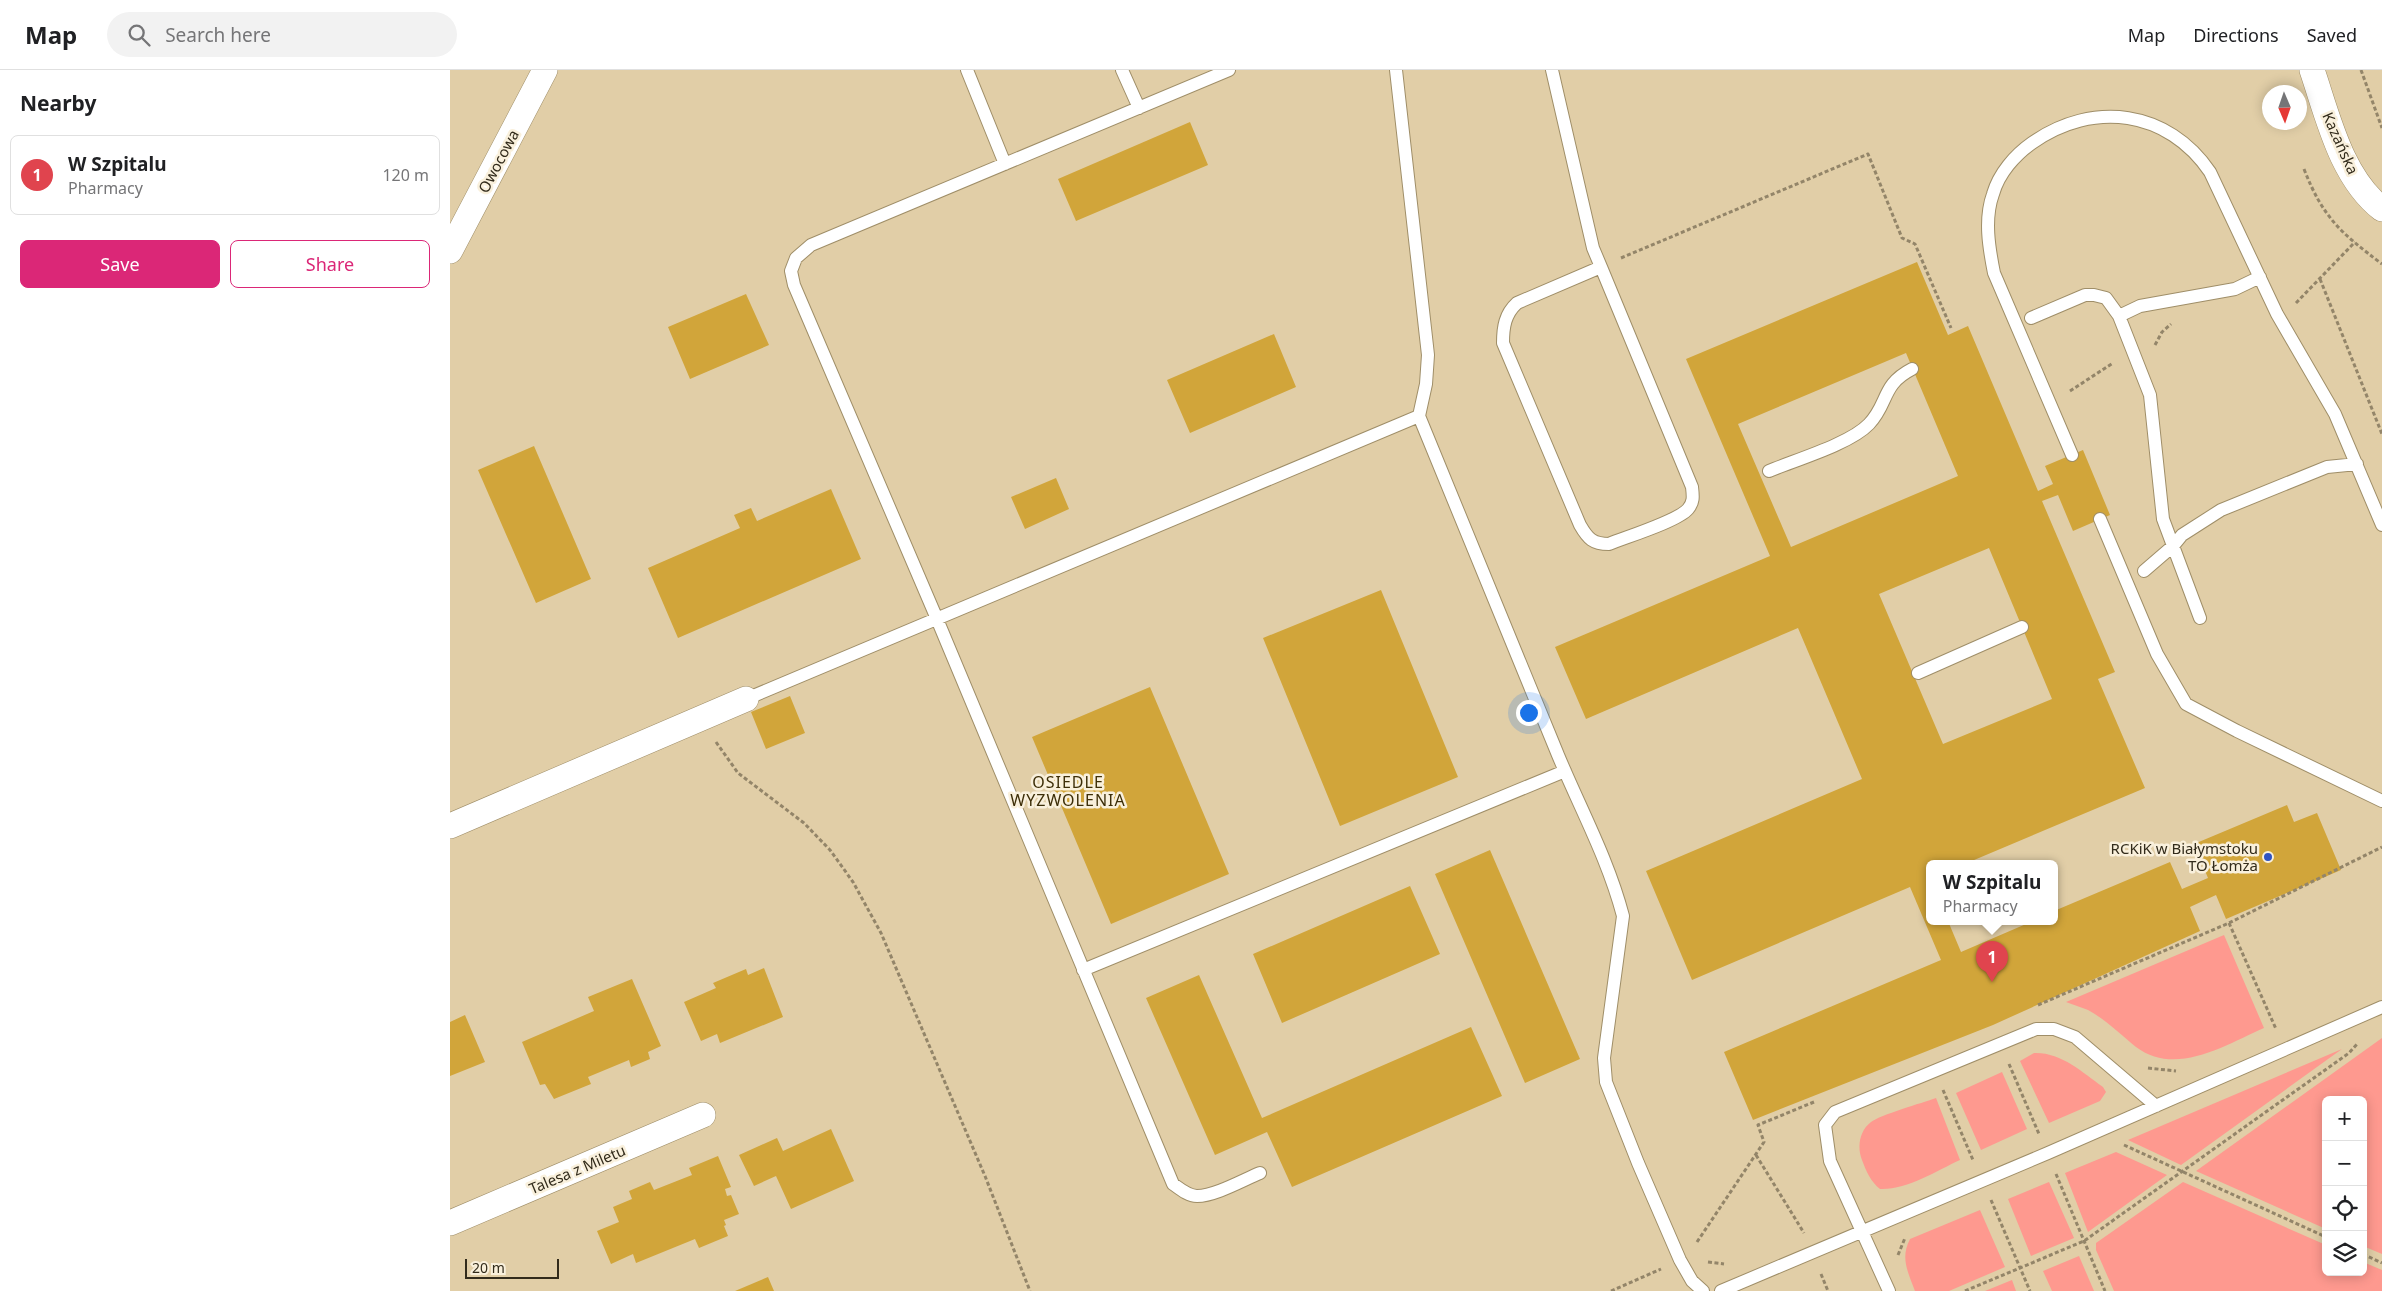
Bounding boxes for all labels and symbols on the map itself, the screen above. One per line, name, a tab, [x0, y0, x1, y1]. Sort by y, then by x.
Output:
north arrow	[2262, 85, 2307, 130]
street label: Kazańska	[2318, 109, 2364, 177]
street label: Owocowa	[473, 126, 523, 196]
your location	[1516, 700, 1542, 726]
district label: OSIEDLE WYZWOLENIA	[1010, 771, 1126, 811]
place label: RCKiK w Białymstoku TO Łomża	[2111, 838, 2258, 875]
marker: RCKiK w Białymstoku TO Łomża	[2262, 851, 2274, 863]
pin: 1	[1976, 941, 2008, 982]
street label: Talesa z Miletu	[526, 1140, 628, 1198]
scale bar	[465, 1256, 559, 1279]

